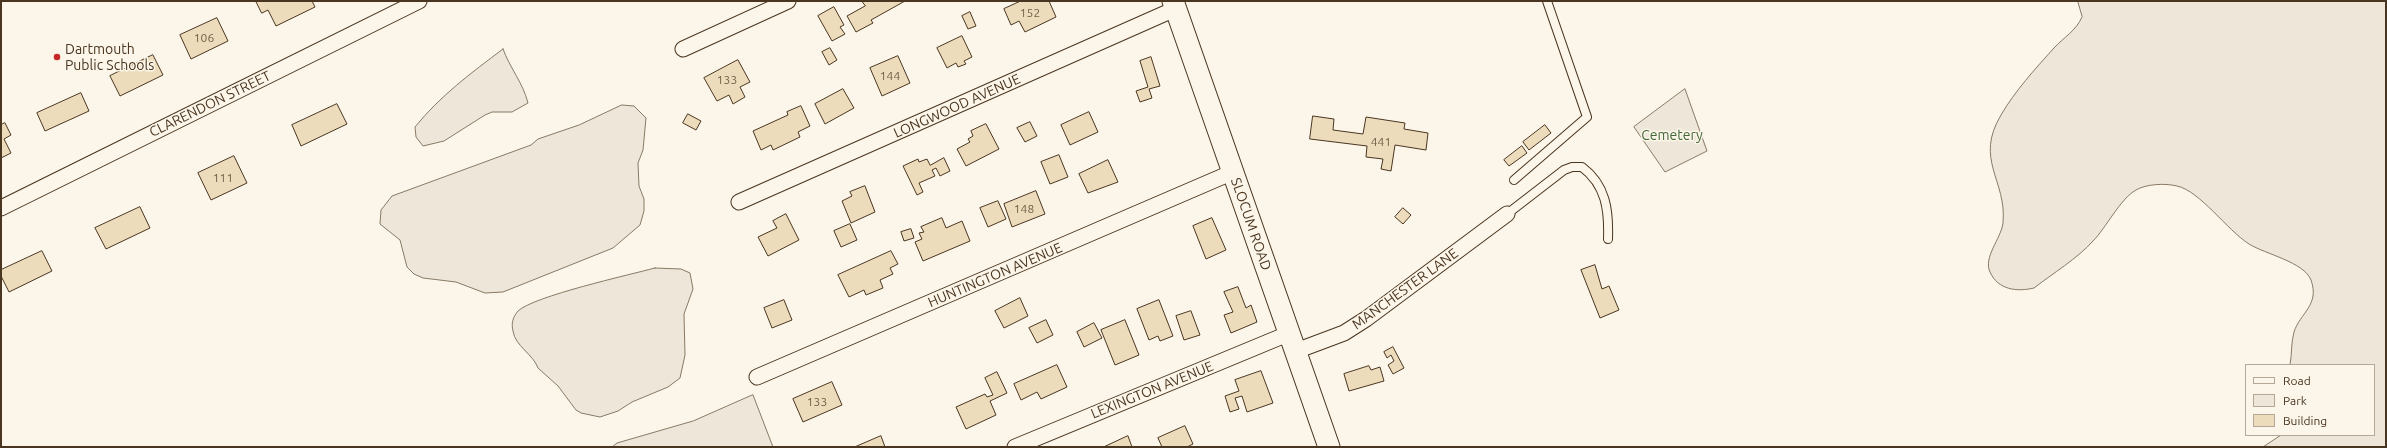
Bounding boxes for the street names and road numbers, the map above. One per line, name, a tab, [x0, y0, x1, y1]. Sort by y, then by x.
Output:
street label: CLARENDON STREET	[147, 67, 273, 141]
street label: LONGWOOD AVENUE	[891, 70, 1023, 142]
street label: SLOCUM ROAD	[1227, 175, 1275, 273]
street label: HUNTINGTON AVENUE	[925, 239, 1065, 311]
street label: MANCHESTER LANE	[1349, 245, 1461, 333]
street label: LEXINGTON AVENUE	[1088, 358, 1216, 422]

